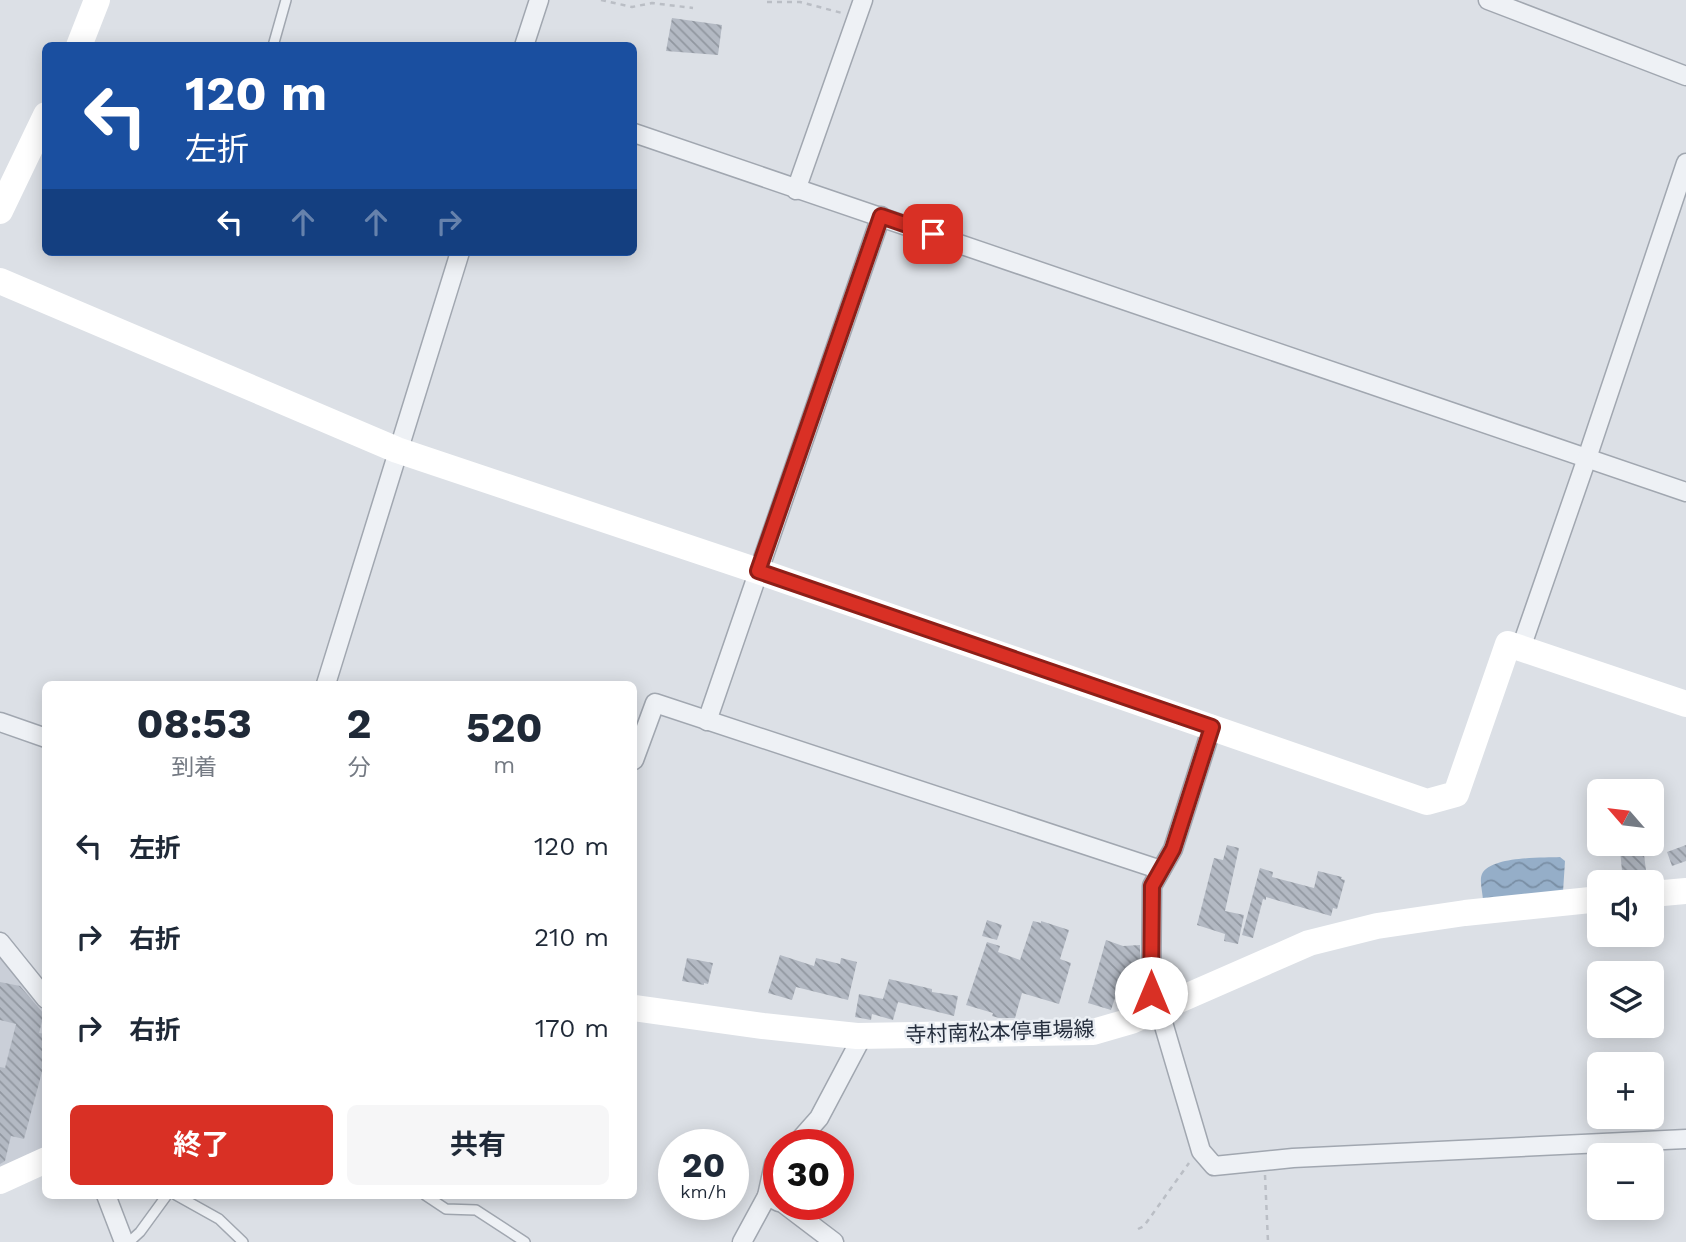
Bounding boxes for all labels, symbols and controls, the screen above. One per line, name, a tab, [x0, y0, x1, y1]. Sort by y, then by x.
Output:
text: 120 m	[185, 64, 327, 122]
icon: left	[70, 70, 161, 161]
text: 左折	[185, 130, 249, 168]
icon: left	[211, 203, 249, 241]
icon: ahead	[284, 203, 322, 241]
icon: ahead	[357, 203, 395, 241]
icon: right	[430, 203, 468, 241]
pin	[903, 204, 963, 264]
icon: arrive	[914, 215, 952, 253]
text: 08:53	[136, 699, 252, 748]
text: 2	[346, 699, 371, 748]
text: 520	[466, 703, 543, 752]
text: m	[493, 752, 515, 779]
text: 到着	[171, 754, 217, 781]
text: 分	[347, 754, 370, 781]
north arrow	[1587, 779, 1664, 856]
map controls	[1587, 779, 1664, 1220]
icon: left	[70, 827, 108, 865]
text: 120 m	[534, 831, 609, 861]
text: 左折	[129, 833, 181, 863]
button: sound	[1587, 870, 1664, 947]
icon: right	[70, 918, 108, 956]
text: 210 m	[534, 922, 609, 952]
text: 右折	[129, 924, 181, 954]
position arrow	[1114, 956, 1188, 1030]
button: layers	[1587, 961, 1664, 1038]
icon: right	[70, 1009, 108, 1047]
text: 170 m	[535, 1013, 609, 1043]
text: 右折	[129, 1015, 181, 1045]
street label: 寺村南松本停車場線	[905, 1016, 1095, 1047]
button: +	[1587, 1052, 1664, 1129]
button: 終了	[70, 1105, 333, 1185]
button: 共有	[347, 1105, 609, 1185]
speed limit sign: 30	[763, 1129, 854, 1220]
button: −	[1587, 1143, 1664, 1220]
text: 20	[682, 1144, 725, 1186]
text: km/h	[680, 1181, 727, 1202]

